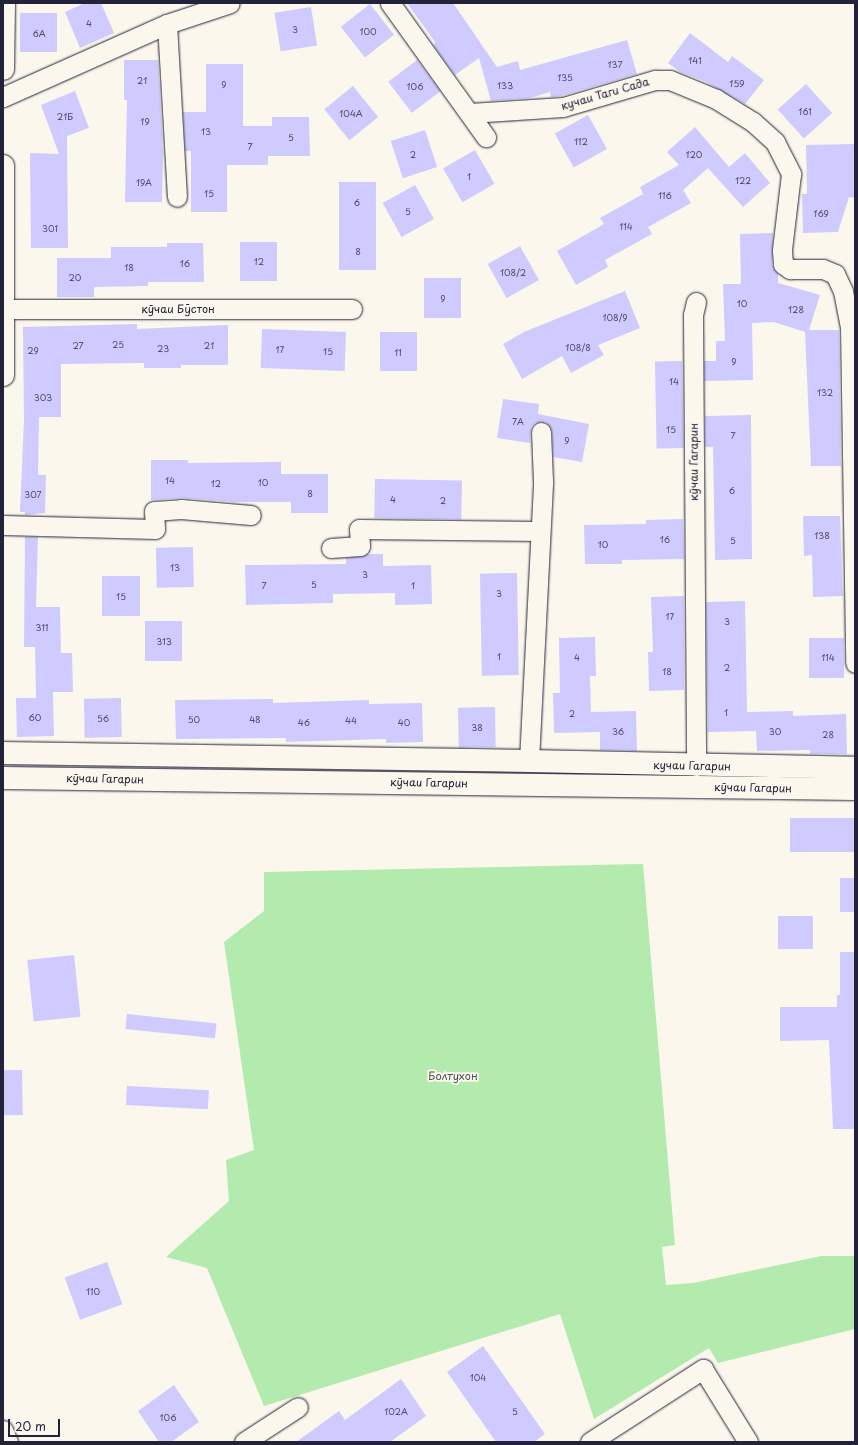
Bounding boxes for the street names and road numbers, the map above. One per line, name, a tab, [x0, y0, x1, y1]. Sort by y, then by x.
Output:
street label: кучаи Таги Сада	[559, 75, 651, 113]
street label: кӯчаи Бӯстон	[141, 302, 215, 316]
street label: кӯчаи Гагарин	[687, 423, 701, 501]
street label: кучаи Гагарин	[653, 759, 731, 773]
street label: кӯчаи Гагарин	[66, 772, 144, 786]
street label: кӯчаи Гагарин	[390, 776, 468, 790]
street label: кӯчаи Гагарин	[714, 781, 792, 795]

